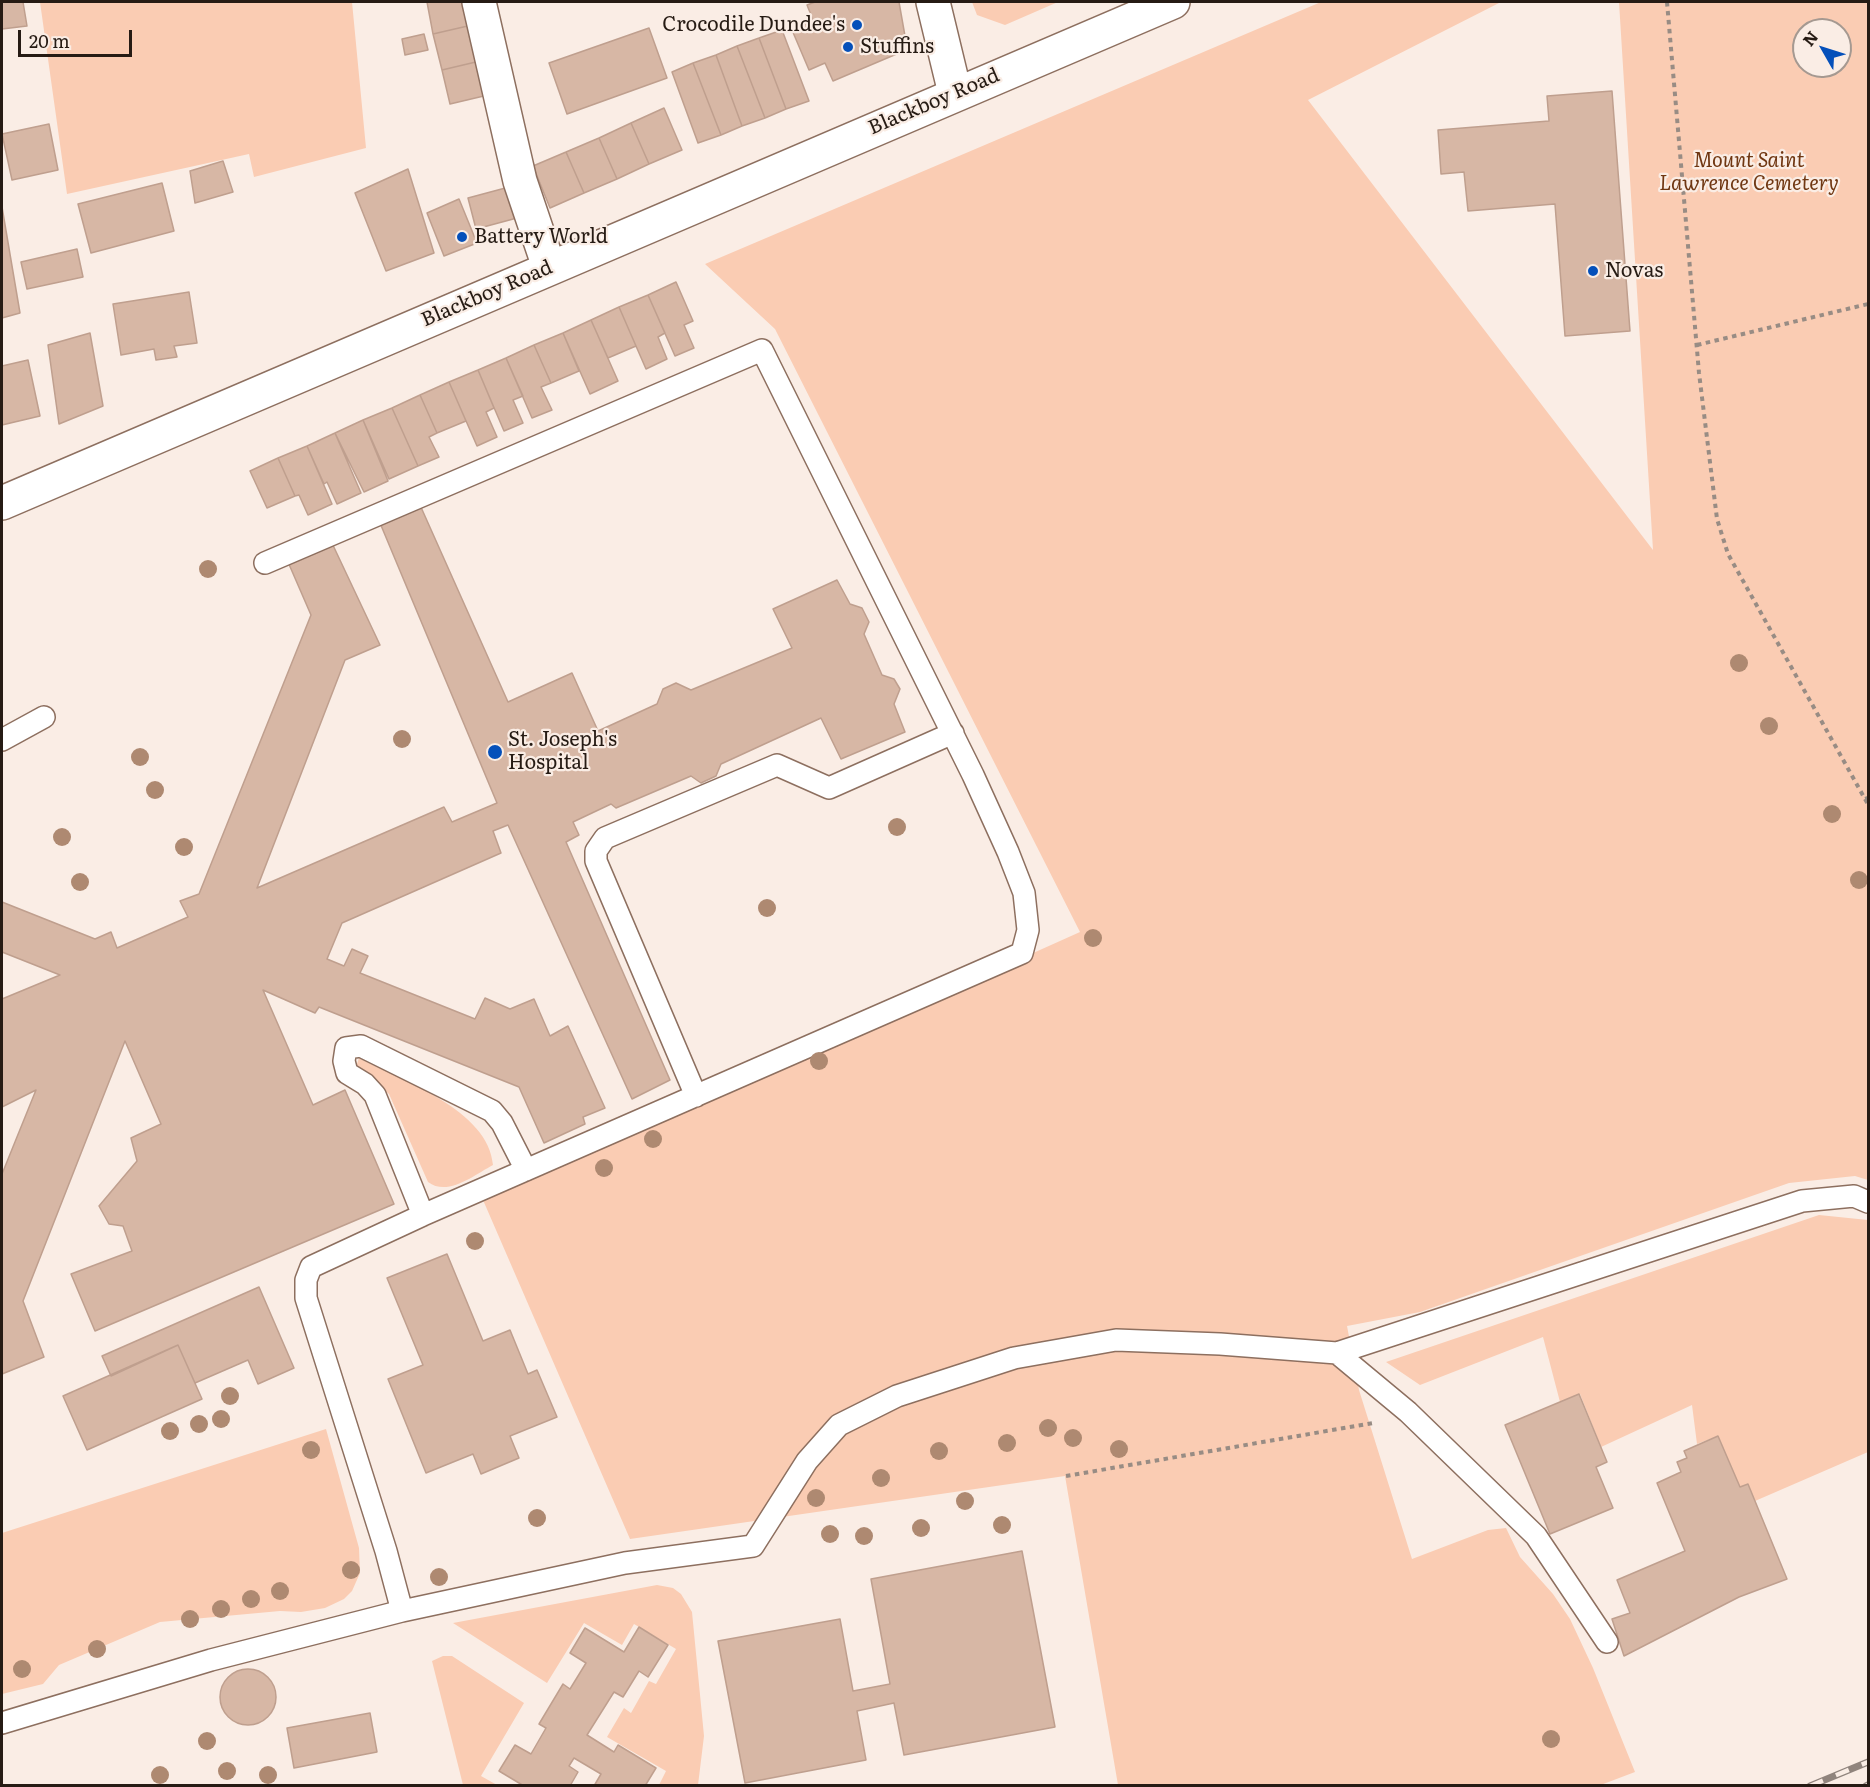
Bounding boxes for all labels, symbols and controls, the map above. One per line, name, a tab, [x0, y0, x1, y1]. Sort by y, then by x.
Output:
place label: Crocodile Dundee's	[662, 13, 845, 37]
scale bar	[21, 18, 135, 56]
marker: Crocodile Dundee's	[850, 18, 864, 32]
north arrow	[1792, 18, 1852, 78]
text: N	[1796, 25, 1823, 51]
text: 20 m	[29, 27, 70, 54]
place label: Stuffins	[860, 35, 934, 59]
marker: Stuffins	[841, 40, 855, 54]
street label: Blackboy Road	[865, 64, 1003, 140]
park label: Mount Saint Lawrence Cemetery	[1659, 149, 1839, 196]
place label: Battery World	[474, 225, 608, 249]
marker: Battery World	[455, 230, 469, 244]
street label: Blackboy Road	[418, 256, 556, 332]
place label: Novas	[1605, 259, 1663, 283]
marker: Novas	[1586, 264, 1600, 278]
place label: St. Joseph's Hospital	[508, 728, 617, 775]
marker: St. Joseph's Hospital	[486, 743, 504, 761]

